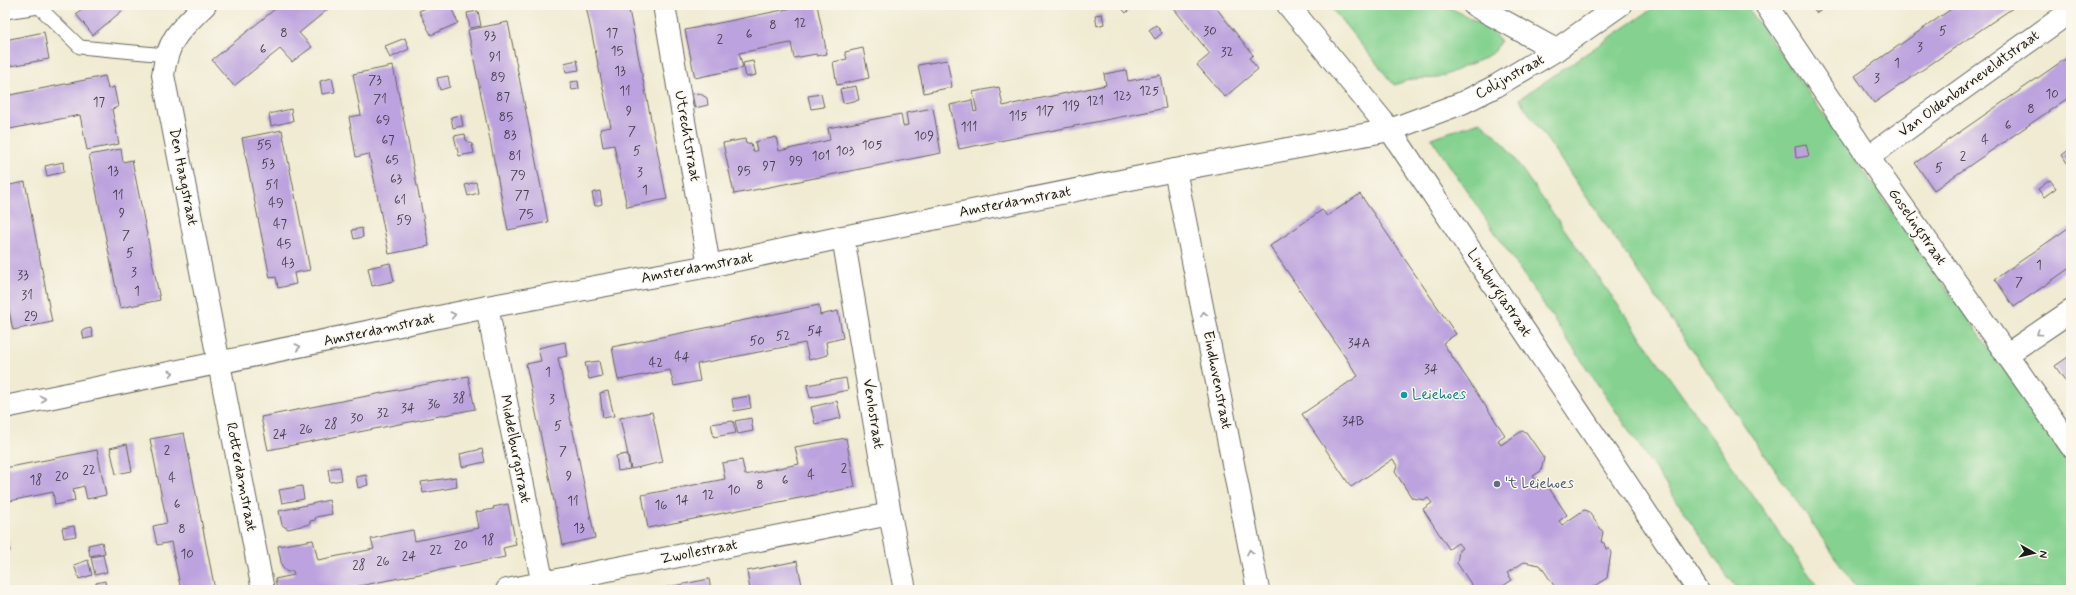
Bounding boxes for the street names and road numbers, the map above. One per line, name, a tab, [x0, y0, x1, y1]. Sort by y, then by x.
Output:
street label: Van Oldenbarneveldtstraat	[1894, 26, 2044, 142]
street label: Colijnstraat	[1472, 50, 1548, 104]
street label: Utrechtstraat	[669, 89, 705, 183]
street label: Den Haagstraat	[164, 127, 202, 228]
street label: Amsterdamstraat	[957, 181, 1073, 223]
street label: Goselingstraat	[1882, 184, 1951, 270]
street label: Limburgiastraat	[1461, 245, 1536, 342]
street label: Amsterdamstraat	[639, 247, 755, 289]
street label: Amsterdamstraat	[321, 308, 437, 352]
street label: Eindhovenstraat	[1198, 329, 1236, 431]
street label: Venlostraat	[858, 378, 888, 451]
street label: Middelburgstraat	[495, 393, 535, 505]
street label: Rotterdamstraat	[221, 421, 261, 534]
street label: Zwollestraat	[659, 535, 740, 569]

